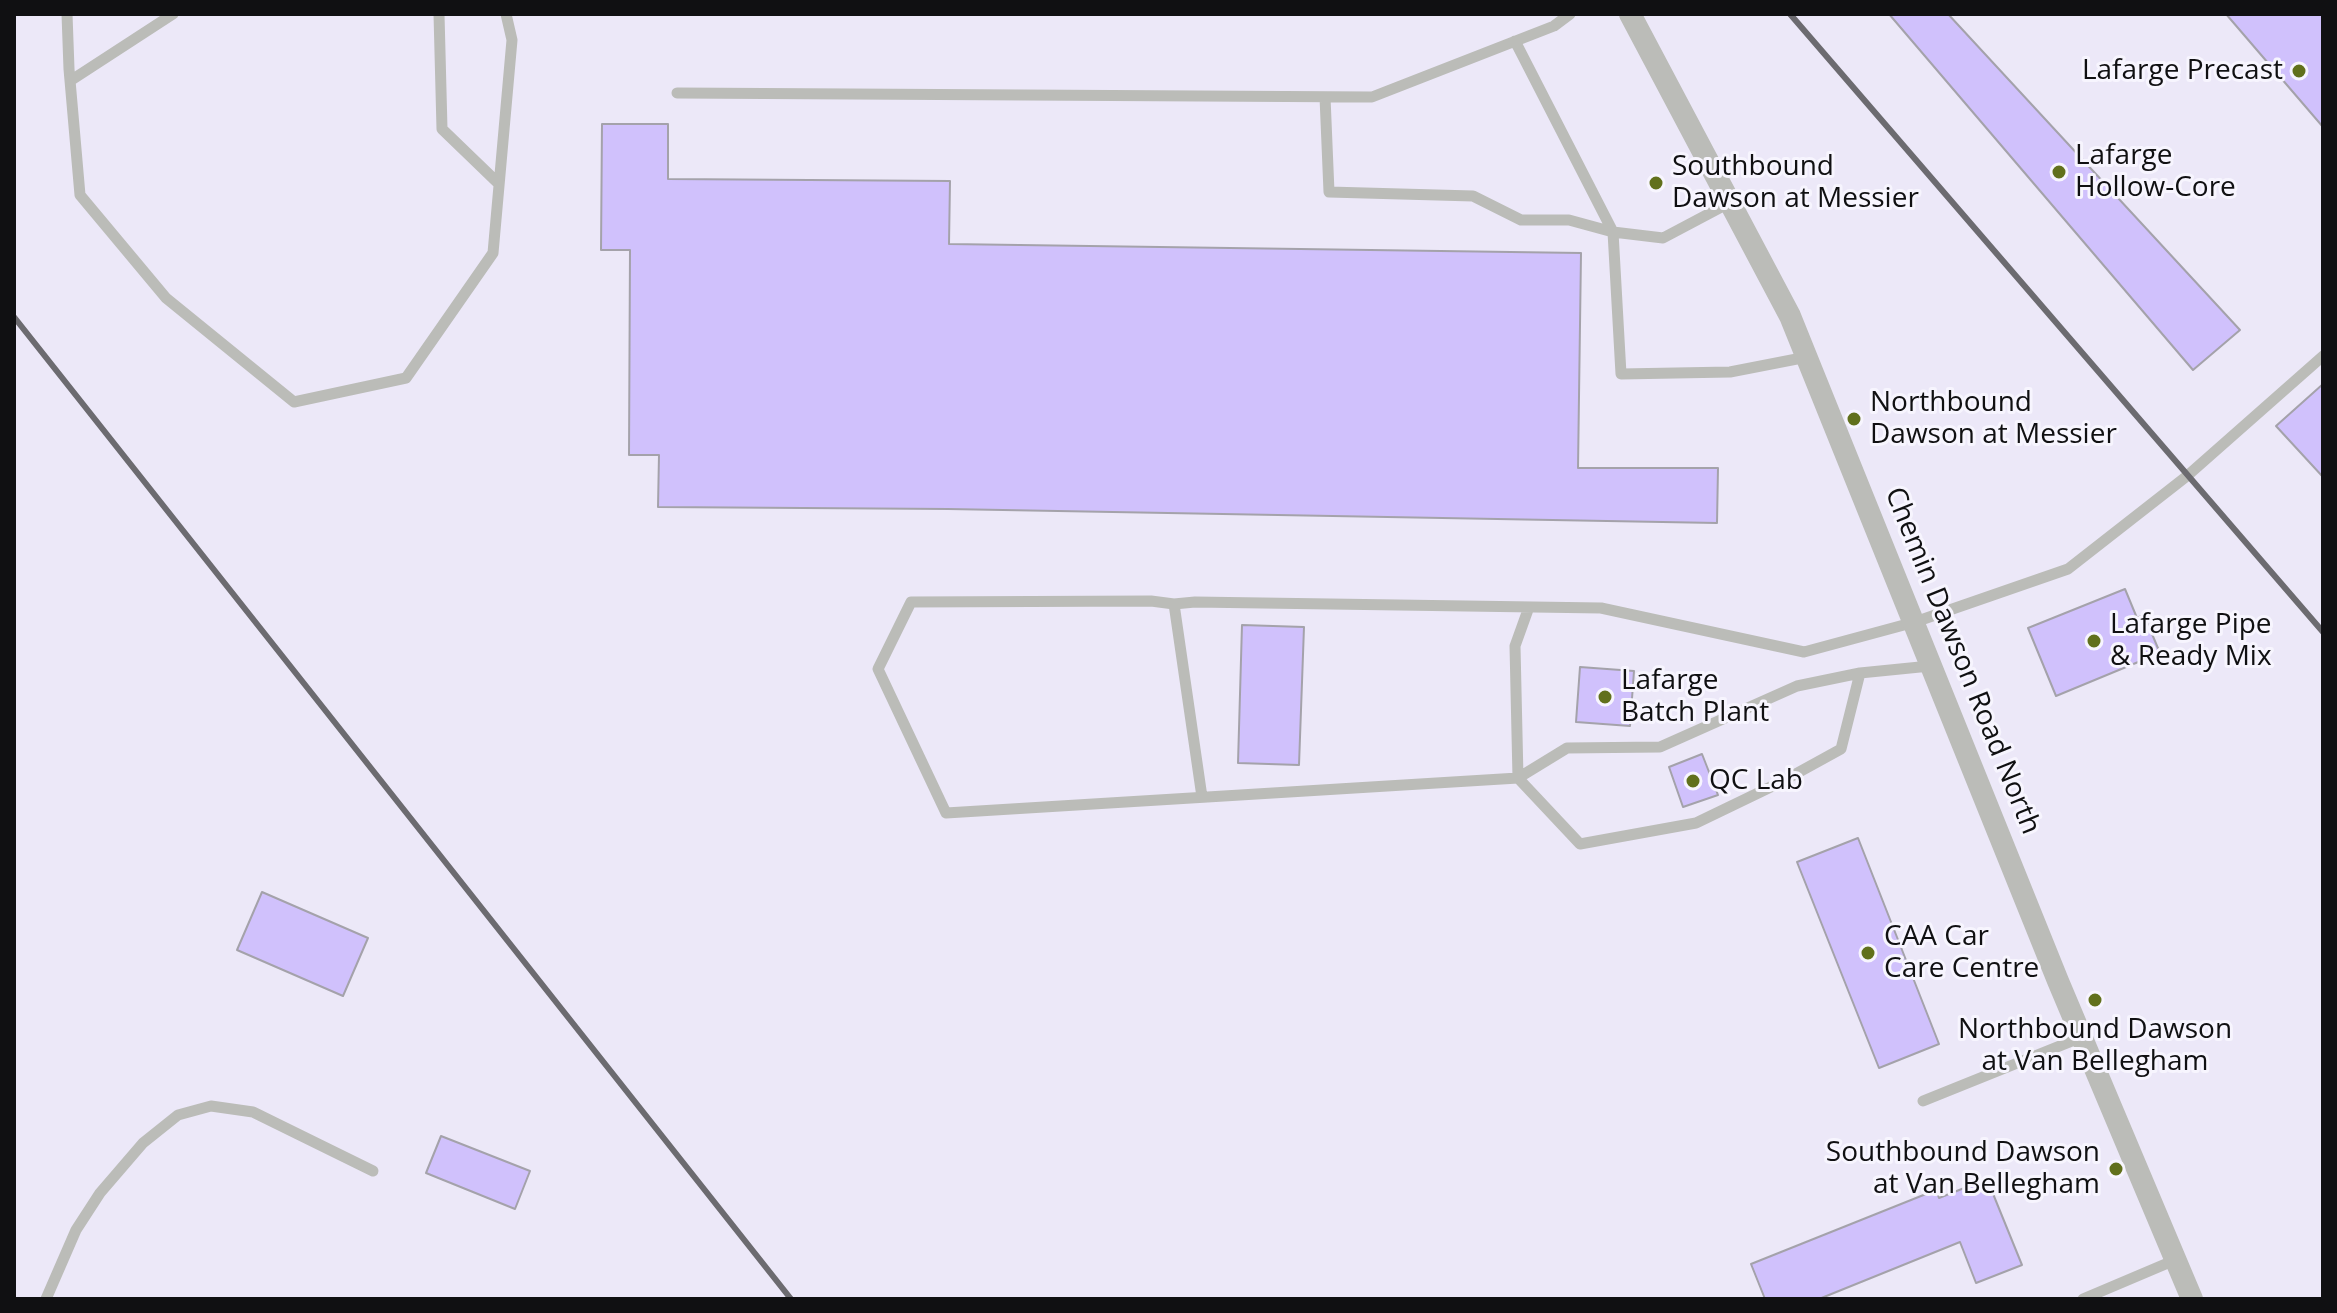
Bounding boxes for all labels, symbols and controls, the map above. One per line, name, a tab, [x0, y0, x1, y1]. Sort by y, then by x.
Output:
place label: Lafarge Precast	[2082, 54, 2283, 88]
marker: Lafarge Precast	[2290, 62, 2308, 80]
place label: Lafarge Hollow-Core	[2075, 139, 2236, 205]
place label: Southbound Dawson at Messier	[1672, 150, 1919, 216]
marker: Lafarge Hollow-Core	[2050, 163, 2068, 181]
marker: Southbound Dawson at Messier	[1647, 174, 1665, 192]
place label: Northbound Dawson at Messier	[1870, 386, 2117, 452]
marker: Northbound Dawson at Messier	[1845, 410, 1863, 428]
street label: Chemin Dawson Road North	[1877, 483, 2047, 839]
place label: Lafarge Pipe & Ready Mix	[2110, 608, 2272, 674]
marker: Lafarge Pipe & Ready Mix	[2085, 632, 2103, 650]
place label: Lafarge Batch Plant	[1621, 664, 1769, 730]
marker: Lafarge Batch Plant	[1596, 688, 1614, 706]
place label: QC Lab	[1709, 764, 1803, 798]
marker: QC Lab	[1684, 772, 1702, 790]
place label: CAA Car Care Centre	[1884, 920, 2039, 986]
marker: CAA Car Care Centre	[1859, 944, 1877, 962]
marker: Northbound Dawson at Van Bellegham	[2086, 991, 2104, 1009]
place label: Northbound Dawson at Van Bellegham	[1958, 1013, 2232, 1079]
place label: Southbound Dawson at Van Bellegham	[1826, 1136, 2100, 1202]
marker: Southbound Dawson at Van Bellegham	[2107, 1160, 2125, 1178]

